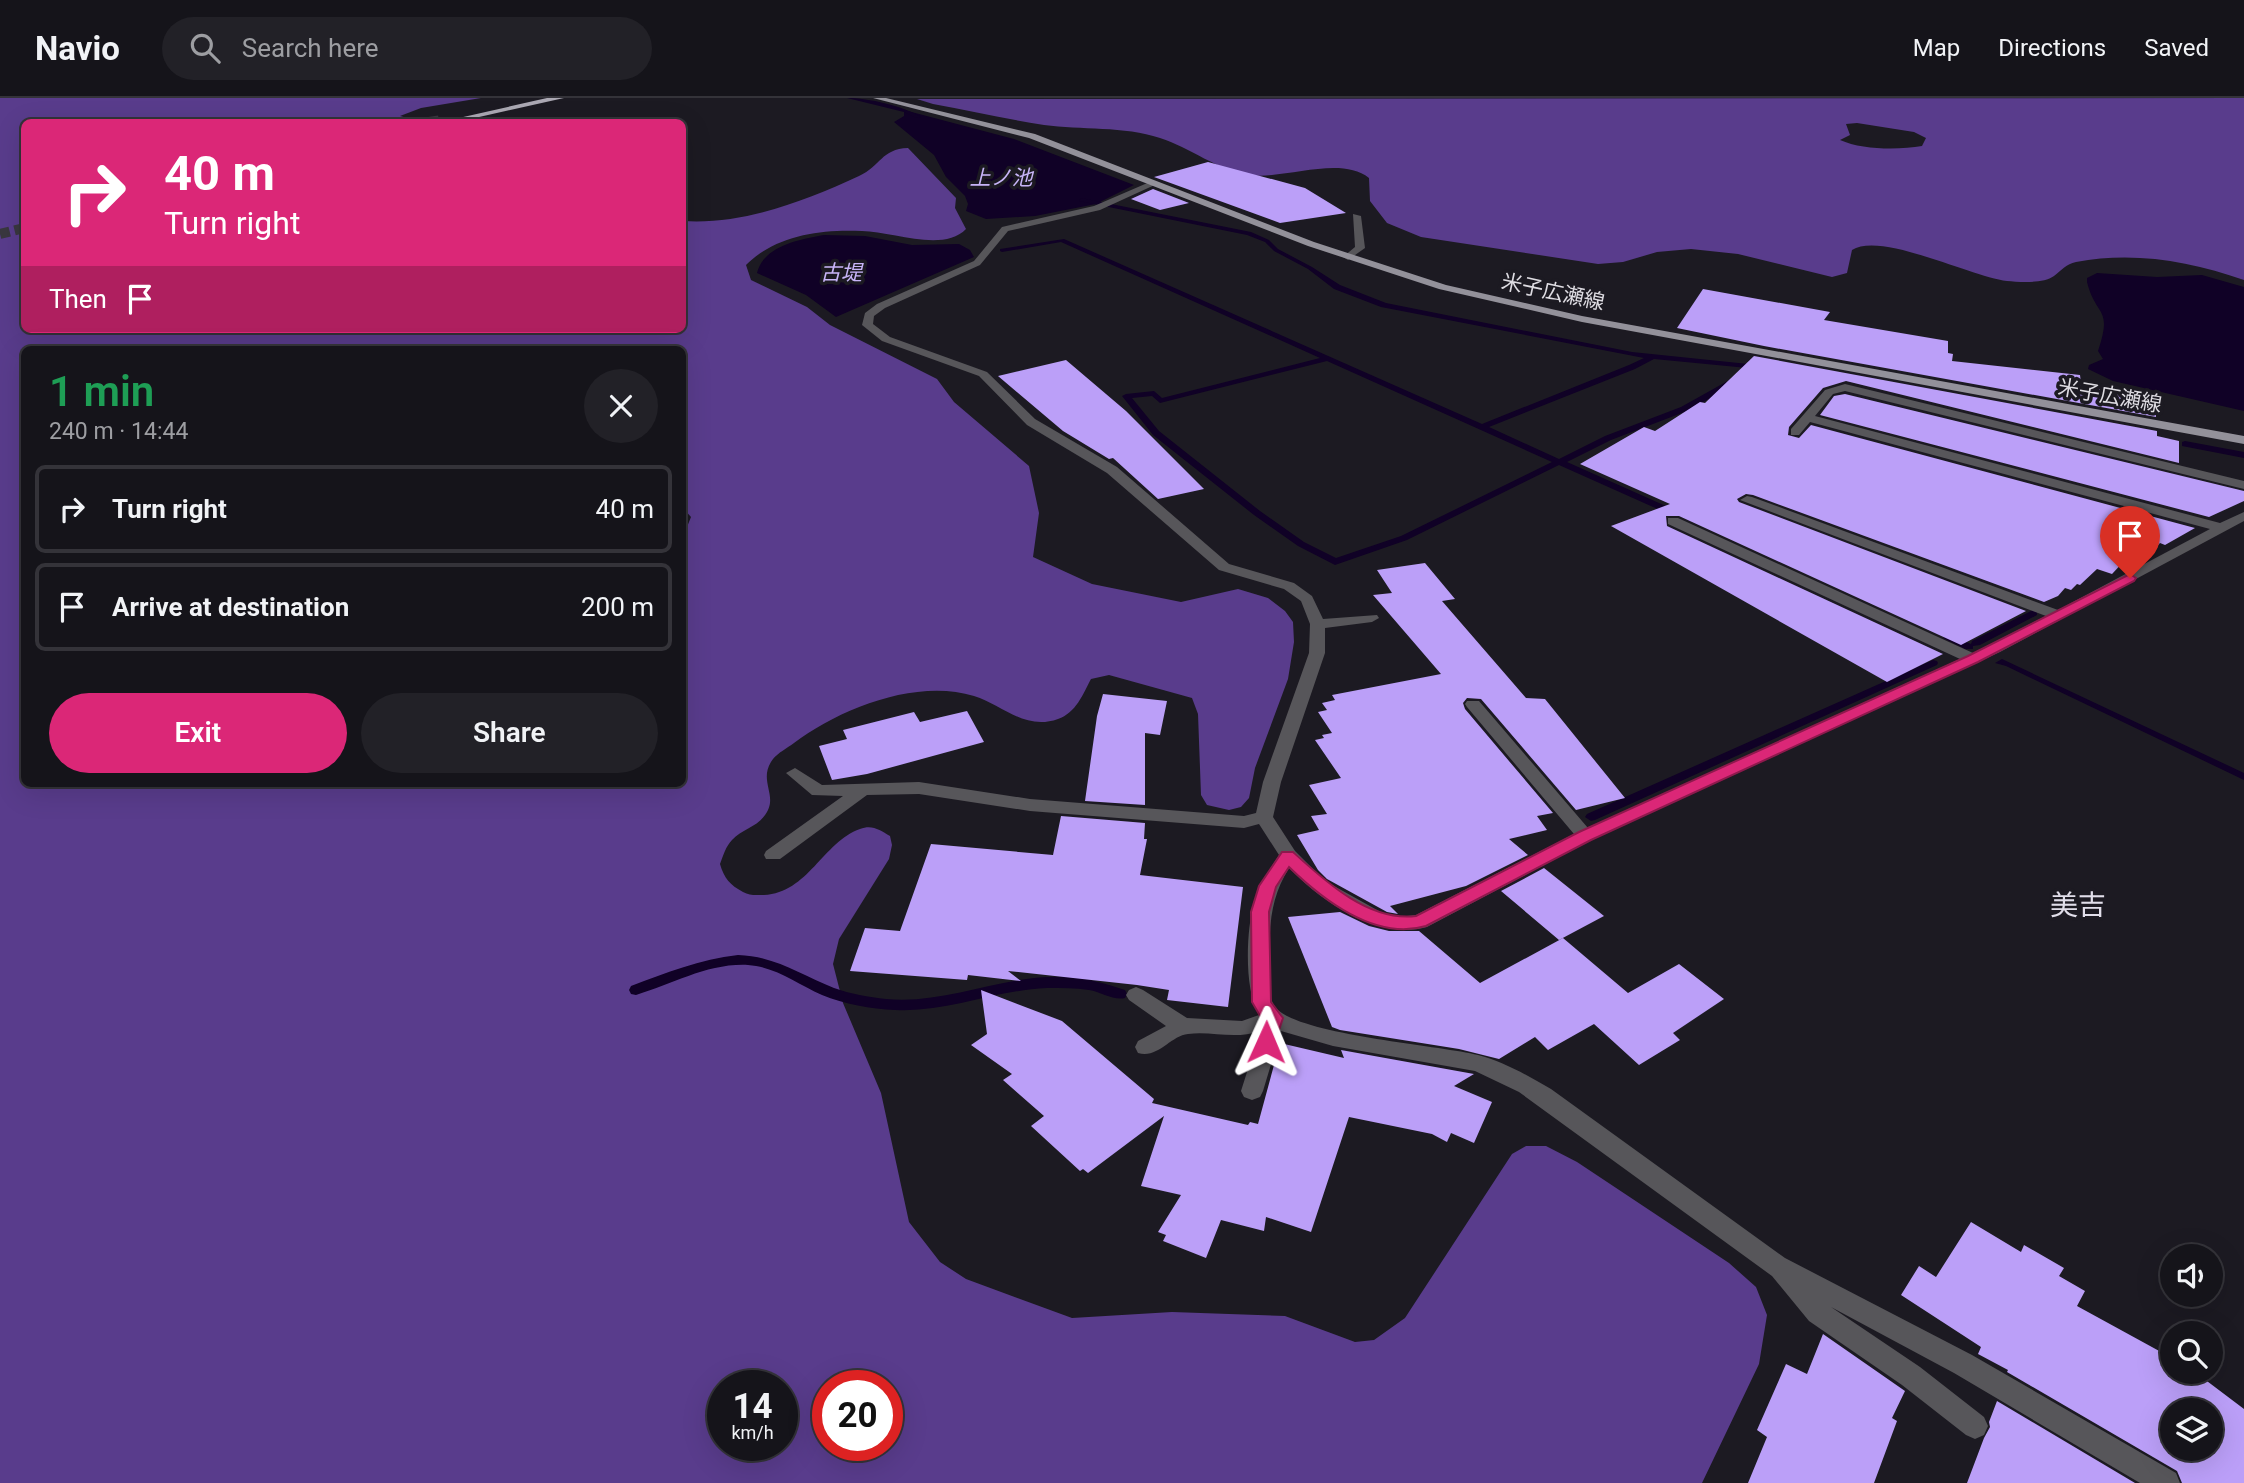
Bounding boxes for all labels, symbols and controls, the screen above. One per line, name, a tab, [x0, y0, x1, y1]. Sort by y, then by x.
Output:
search box	[162, 17, 652, 80]
text: Navio	[35, 29, 120, 68]
icon: search	[186, 29, 224, 67]
text: Search here	[242, 33, 379, 63]
text: Map	[1913, 34, 1960, 62]
text: Directions	[1998, 34, 2106, 62]
text: Saved	[2144, 34, 2209, 62]
text: 40 m	[164, 145, 275, 202]
icon: right	[49, 147, 140, 238]
water label: 上ノ池	[970, 166, 1034, 190]
text: Turn right	[164, 204, 300, 242]
water label: 古堤	[820, 261, 864, 285]
street label: 米子広瀬線	[1499, 269, 1607, 315]
icon: arrive	[121, 280, 159, 318]
text: Then	[49, 284, 107, 314]
text: 1 min	[49, 367, 154, 416]
button: close	[584, 369, 658, 443]
street label: 米子広瀬線	[2056, 375, 2164, 417]
text: 240 m · 14:44	[49, 418, 188, 445]
icon: right	[53, 490, 91, 528]
text: Turn right	[112, 494, 227, 524]
text: 40 m	[596, 494, 654, 524]
pin	[2100, 506, 2160, 578]
icon: arrive	[2111, 517, 2149, 555]
icon: arrive	[53, 588, 91, 626]
text: Arrive at destination	[112, 592, 349, 622]
text: 200 m	[581, 592, 654, 622]
button: Exit	[49, 693, 347, 773]
button: Share	[361, 693, 658, 773]
district label: 美吉	[2050, 889, 2106, 922]
position arrow	[1229, 1005, 1303, 1079]
map controls	[2160, 1244, 2223, 1461]
button: sound	[2160, 1244, 2223, 1307]
button: search	[2160, 1321, 2223, 1384]
speed limit sign: 20	[812, 1370, 903, 1461]
text: 14	[732, 1386, 773, 1427]
button: layers	[2160, 1398, 2223, 1461]
text: km/h	[731, 1422, 774, 1443]

